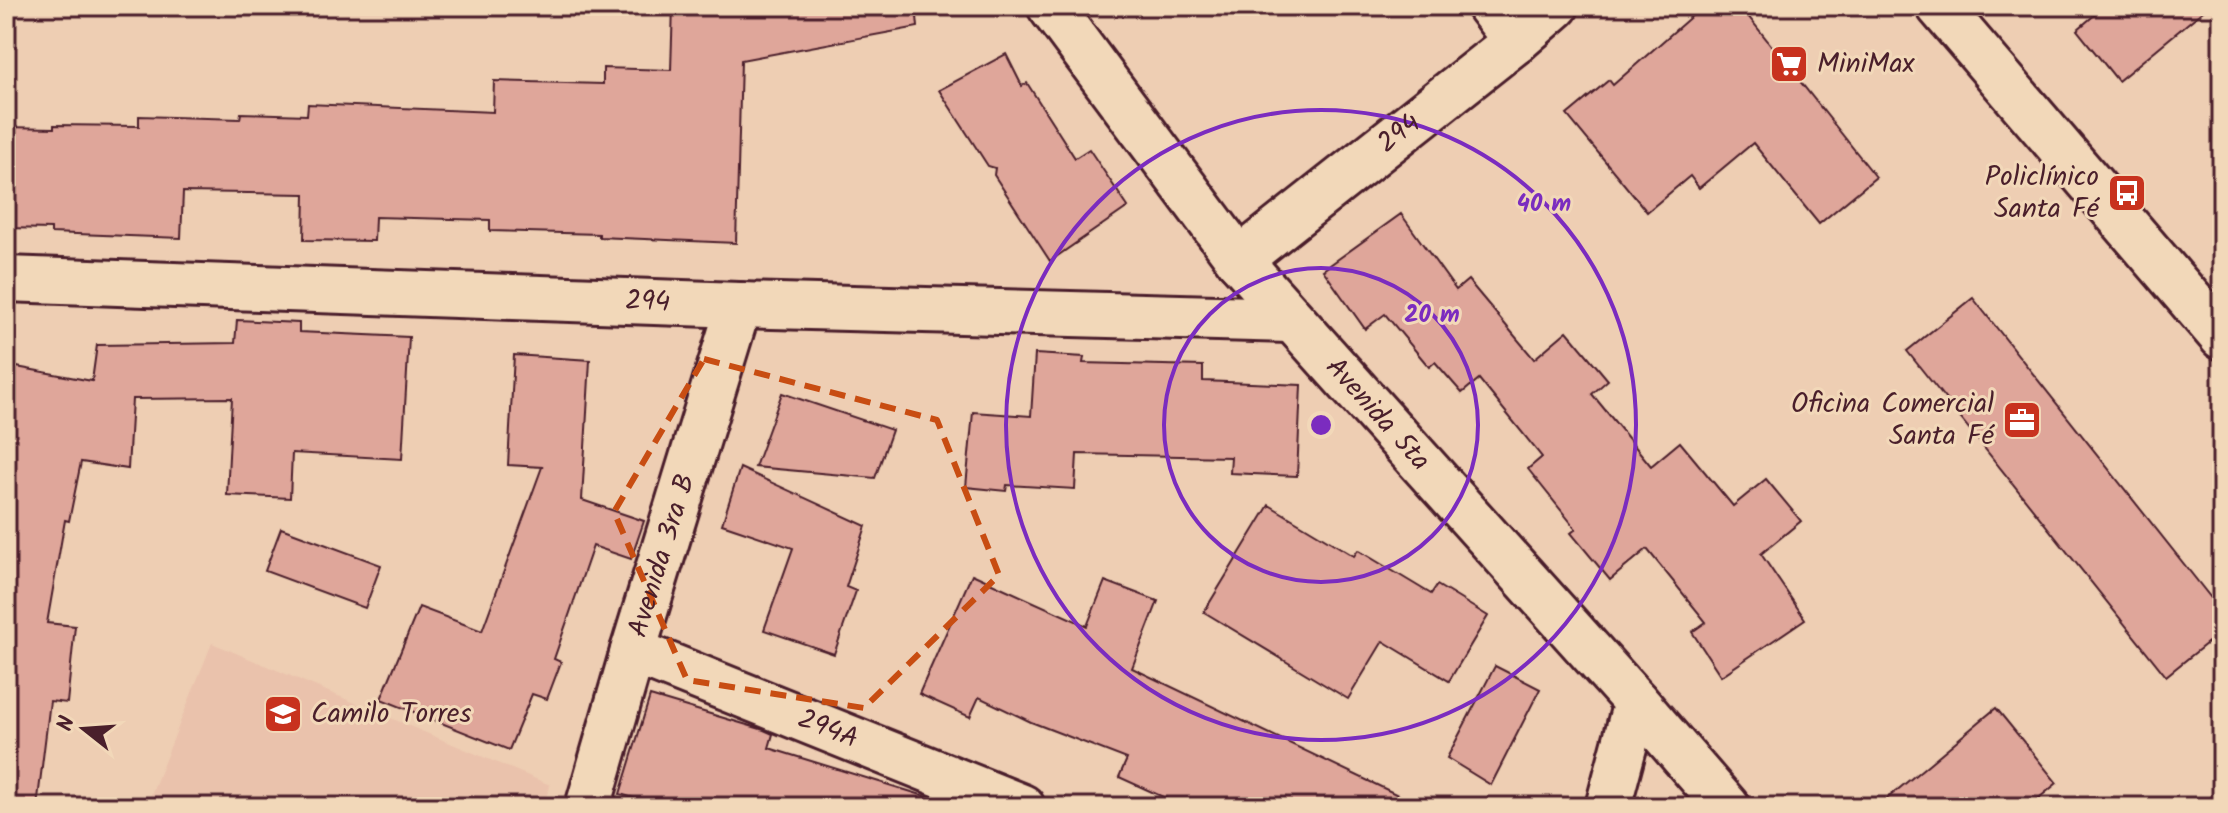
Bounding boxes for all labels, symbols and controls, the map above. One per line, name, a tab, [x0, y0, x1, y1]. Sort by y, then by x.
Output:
place label: MiniMax	[1817, 42, 1916, 87]
supermarket icon: MiniMax	[1768, 43, 1810, 85]
street label: 294	[1367, 102, 1431, 165]
place label: Policlínico Santa Fé	[1985, 155, 2101, 232]
bus stop icon: Policlínico Santa Fé	[2106, 172, 2148, 214]
text: 40 m	[1517, 185, 1571, 224]
street label: 294	[624, 278, 671, 325]
text: 20 m	[1404, 296, 1460, 335]
street label: Avenida 5ta	[1314, 347, 1441, 482]
place label: Oficina Comercial Santa Fé	[1791, 382, 1996, 459]
office icon: Oficina Comercial Santa Fé	[2001, 399, 2043, 441]
centre of rings	[1307, 411, 1335, 439]
street label: Avenida 3ra B	[616, 468, 708, 643]
north arrow	[44, 689, 124, 769]
place label: Camilo Torres	[311, 692, 471, 737]
school or university icon: Camilo Torres	[262, 693, 304, 735]
street label: 294A	[791, 697, 865, 762]
text: N	[48, 712, 86, 736]

